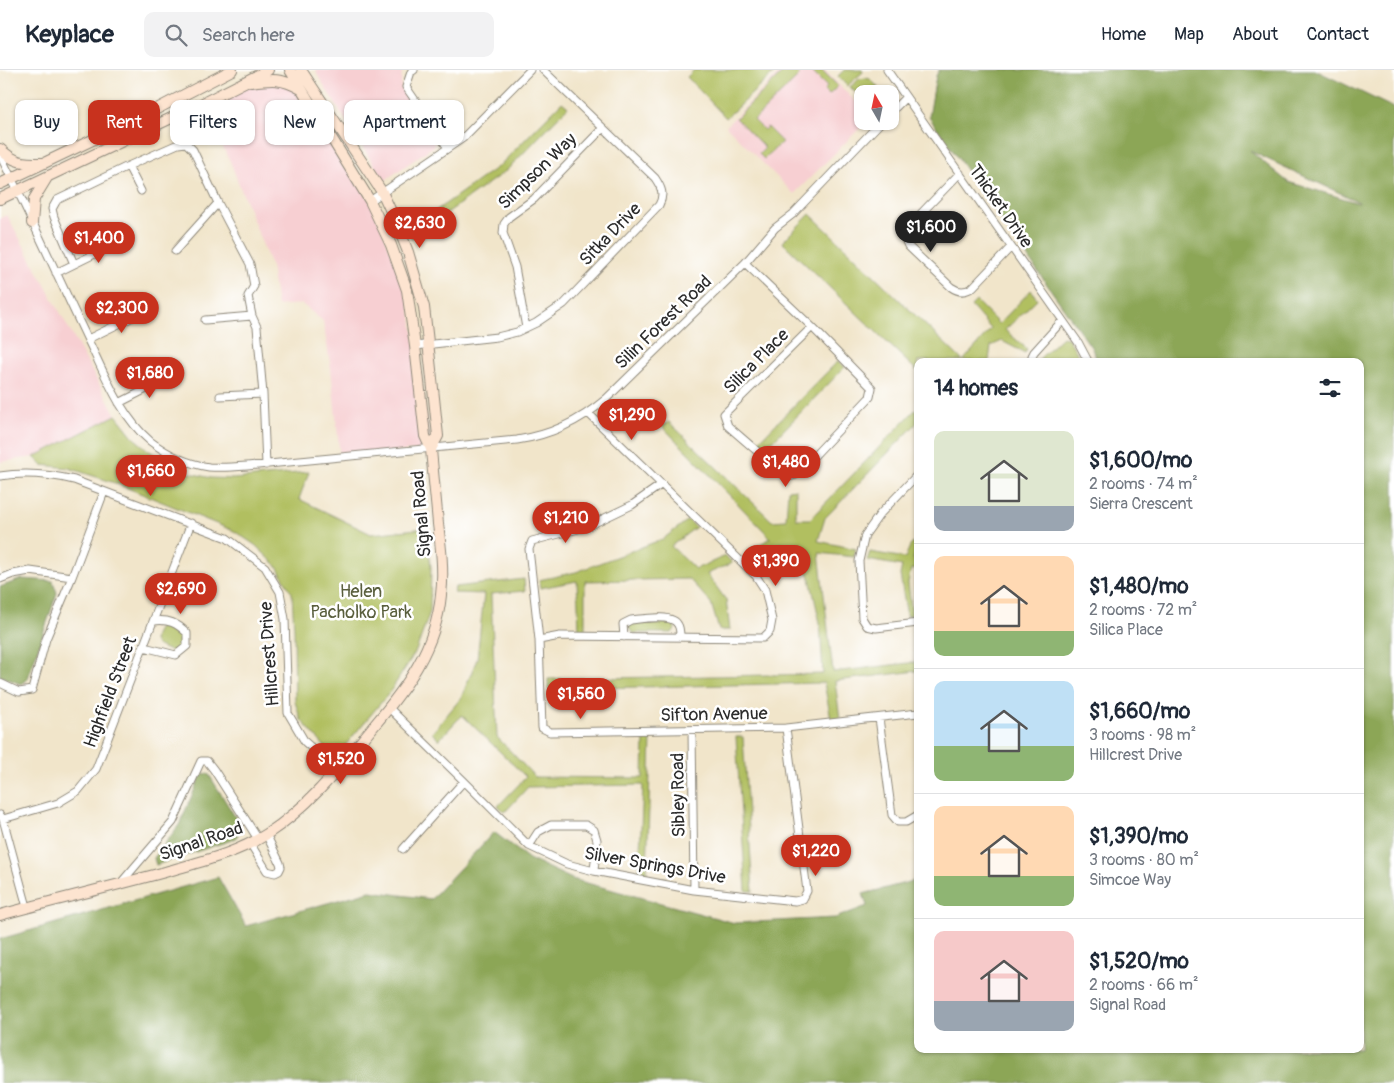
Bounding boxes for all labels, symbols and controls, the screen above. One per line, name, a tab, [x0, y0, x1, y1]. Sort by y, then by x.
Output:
search box	[144, 12, 494, 57]
text: Keyplace	[25, 20, 114, 49]
icon: search	[162, 21, 190, 49]
text: Search here	[202, 23, 295, 47]
text: Home	[1101, 23, 1146, 46]
text: Map	[1174, 23, 1204, 46]
text: About	[1232, 23, 1278, 46]
text: Contact	[1306, 23, 1369, 46]
north arrow	[854, 85, 899, 130]
map controls	[854, 85, 899, 130]
chip: Buy	[15, 100, 78, 145]
chip: Rent	[88, 100, 160, 145]
chip: Filters	[170, 100, 255, 145]
chip: New	[265, 100, 334, 145]
chip: Apartment	[344, 100, 464, 145]
street label: Simpson Way	[493, 128, 582, 215]
street label: Thicket Drive	[963, 160, 1038, 253]
street label: Sitka Drive	[575, 198, 646, 271]
pin: $2,630	[379, 206, 461, 249]
pin: $1,600	[890, 210, 972, 253]
text: $2,630	[395, 213, 445, 233]
text: $1,600	[906, 217, 956, 237]
pin: $1,400	[58, 222, 140, 264]
text: $1,400	[74, 228, 124, 248]
street label: Silin Forest Road	[610, 270, 717, 374]
pin: $2,300	[81, 292, 163, 334]
text: $2,300	[96, 298, 148, 318]
street label: Silica Place	[719, 324, 794, 399]
pin: $1,680	[109, 356, 191, 399]
text: $1,680	[126, 363, 174, 383]
icon: filters	[1316, 374, 1344, 402]
text: 14 homes	[934, 375, 1018, 402]
pin: $1,290	[591, 398, 673, 441]
text: $1,290	[608, 405, 656, 425]
pin: $1,480	[745, 446, 827, 488]
text: $1,600/mo	[1089, 447, 1192, 474]
icon: home	[974, 451, 1034, 511]
text: $1,480	[762, 452, 810, 472]
pin: $1,660	[110, 454, 192, 497]
text: $1,660	[127, 461, 175, 481]
street label: Signal Road	[406, 470, 437, 558]
text: 2 rooms · 74 m²	[1089, 474, 1198, 494]
text: Sierra Crescent	[1089, 494, 1193, 514]
pin: $1,210	[525, 502, 607, 544]
text: $1,210	[543, 508, 589, 528]
pin: $1,390	[735, 544, 817, 587]
text: $1,390	[752, 551, 800, 571]
pin: $2,690	[140, 572, 222, 615]
text: $1,480/mo	[1089, 573, 1189, 600]
icon: home	[974, 576, 1034, 636]
text: $2,690	[156, 579, 206, 599]
park label: Helen Pacholko Park	[310, 580, 412, 624]
text: 2 rooms · 72 m²	[1089, 600, 1197, 620]
street label: Hillcrest Drive	[254, 601, 285, 707]
text: Silica Place	[1089, 620, 1163, 640]
street label: Highfield Street	[79, 633, 143, 751]
pin: $1,560	[540, 678, 622, 720]
text: $1,560	[557, 684, 605, 704]
text: $1,660/mo	[1089, 698, 1190, 725]
icon: home	[974, 701, 1034, 761]
street label: Sifton Avenue	[660, 702, 768, 727]
text: 3 rooms · 98 m²	[1089, 725, 1196, 745]
pin: $1,520	[300, 742, 382, 785]
text: Hillcrest Drive	[1089, 745, 1182, 765]
text: $1,520	[317, 749, 365, 769]
street label: Sibley Road	[666, 753, 691, 837]
street label: Signal Road	[156, 816, 246, 866]
text: $1,390/mo	[1089, 823, 1188, 850]
icon: home	[974, 826, 1034, 886]
pin: $1,220	[775, 834, 857, 877]
text: $1,220	[792, 841, 840, 861]
street label: Silver Springs Drive	[582, 842, 728, 889]
text: 3 rooms · 80 m²	[1089, 850, 1199, 870]
text: Simcoe Way	[1089, 870, 1171, 890]
text: $1,520/mo	[1089, 948, 1189, 975]
icon: home	[974, 951, 1034, 1011]
text: 2 rooms · 66 m²	[1089, 975, 1199, 995]
text: Signal Road	[1089, 995, 1166, 1015]

